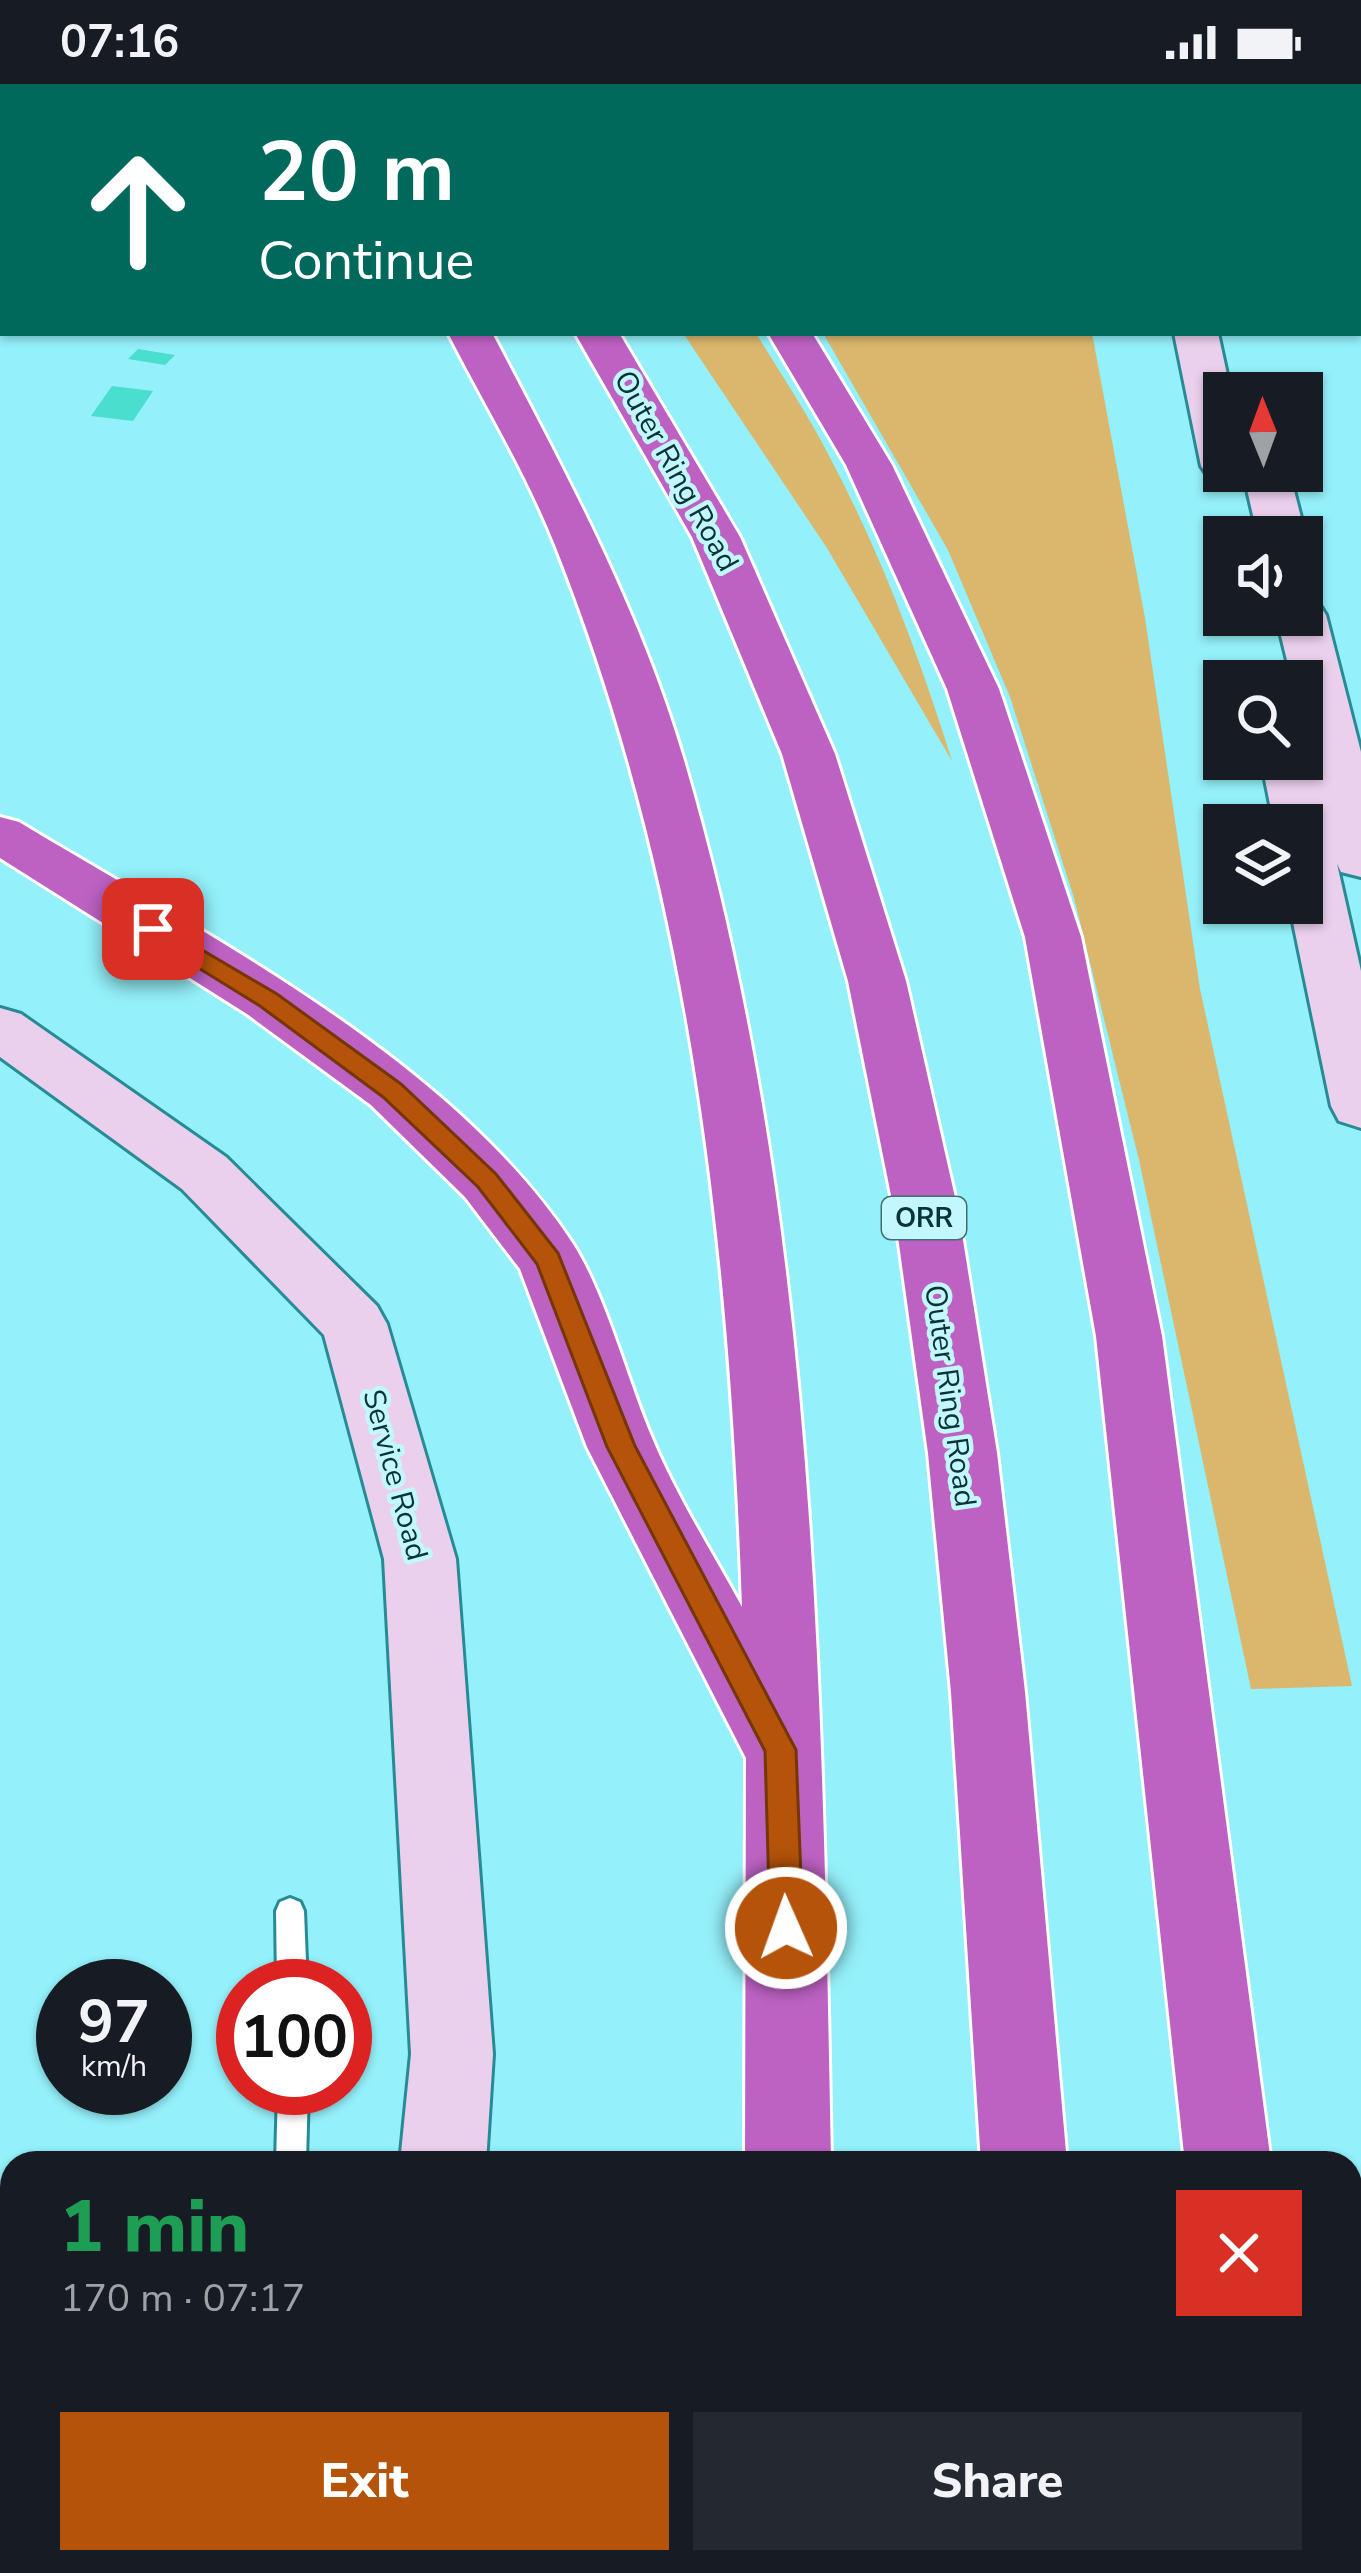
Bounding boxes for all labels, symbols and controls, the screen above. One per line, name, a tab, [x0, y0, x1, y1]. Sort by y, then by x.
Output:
text: 07:16	[60, 12, 179, 73]
text: 20 m	[258, 115, 455, 230]
icon: ahead	[60, 132, 216, 288]
text: Continue	[258, 224, 474, 298]
street label: Outer Ring Road	[604, 363, 748, 579]
north arrow	[1203, 372, 1323, 492]
map controls	[1203, 372, 1323, 924]
button: sound	[1203, 516, 1323, 636]
button: search	[1203, 660, 1323, 780]
button: layers	[1203, 804, 1323, 924]
pin	[102, 878, 204, 980]
icon: arrive	[120, 896, 186, 962]
road number: ORR	[882, 1197, 966, 1239]
street label: Outer Ring Road	[914, 1282, 986, 1510]
street label: Service Road	[352, 1385, 438, 1565]
position arrow	[723, 1865, 849, 1991]
speed limit sign: 100	[216, 1959, 372, 2115]
text: 97	[78, 1981, 150, 2063]
text: km/h	[81, 2046, 147, 2087]
text: 1 min	[60, 2178, 249, 2276]
button: close	[1176, 2190, 1302, 2316]
text: 170 m · 07:17	[60, 2272, 305, 2325]
button: Exit	[60, 2412, 669, 2550]
button: Share	[693, 2412, 1302, 2550]

